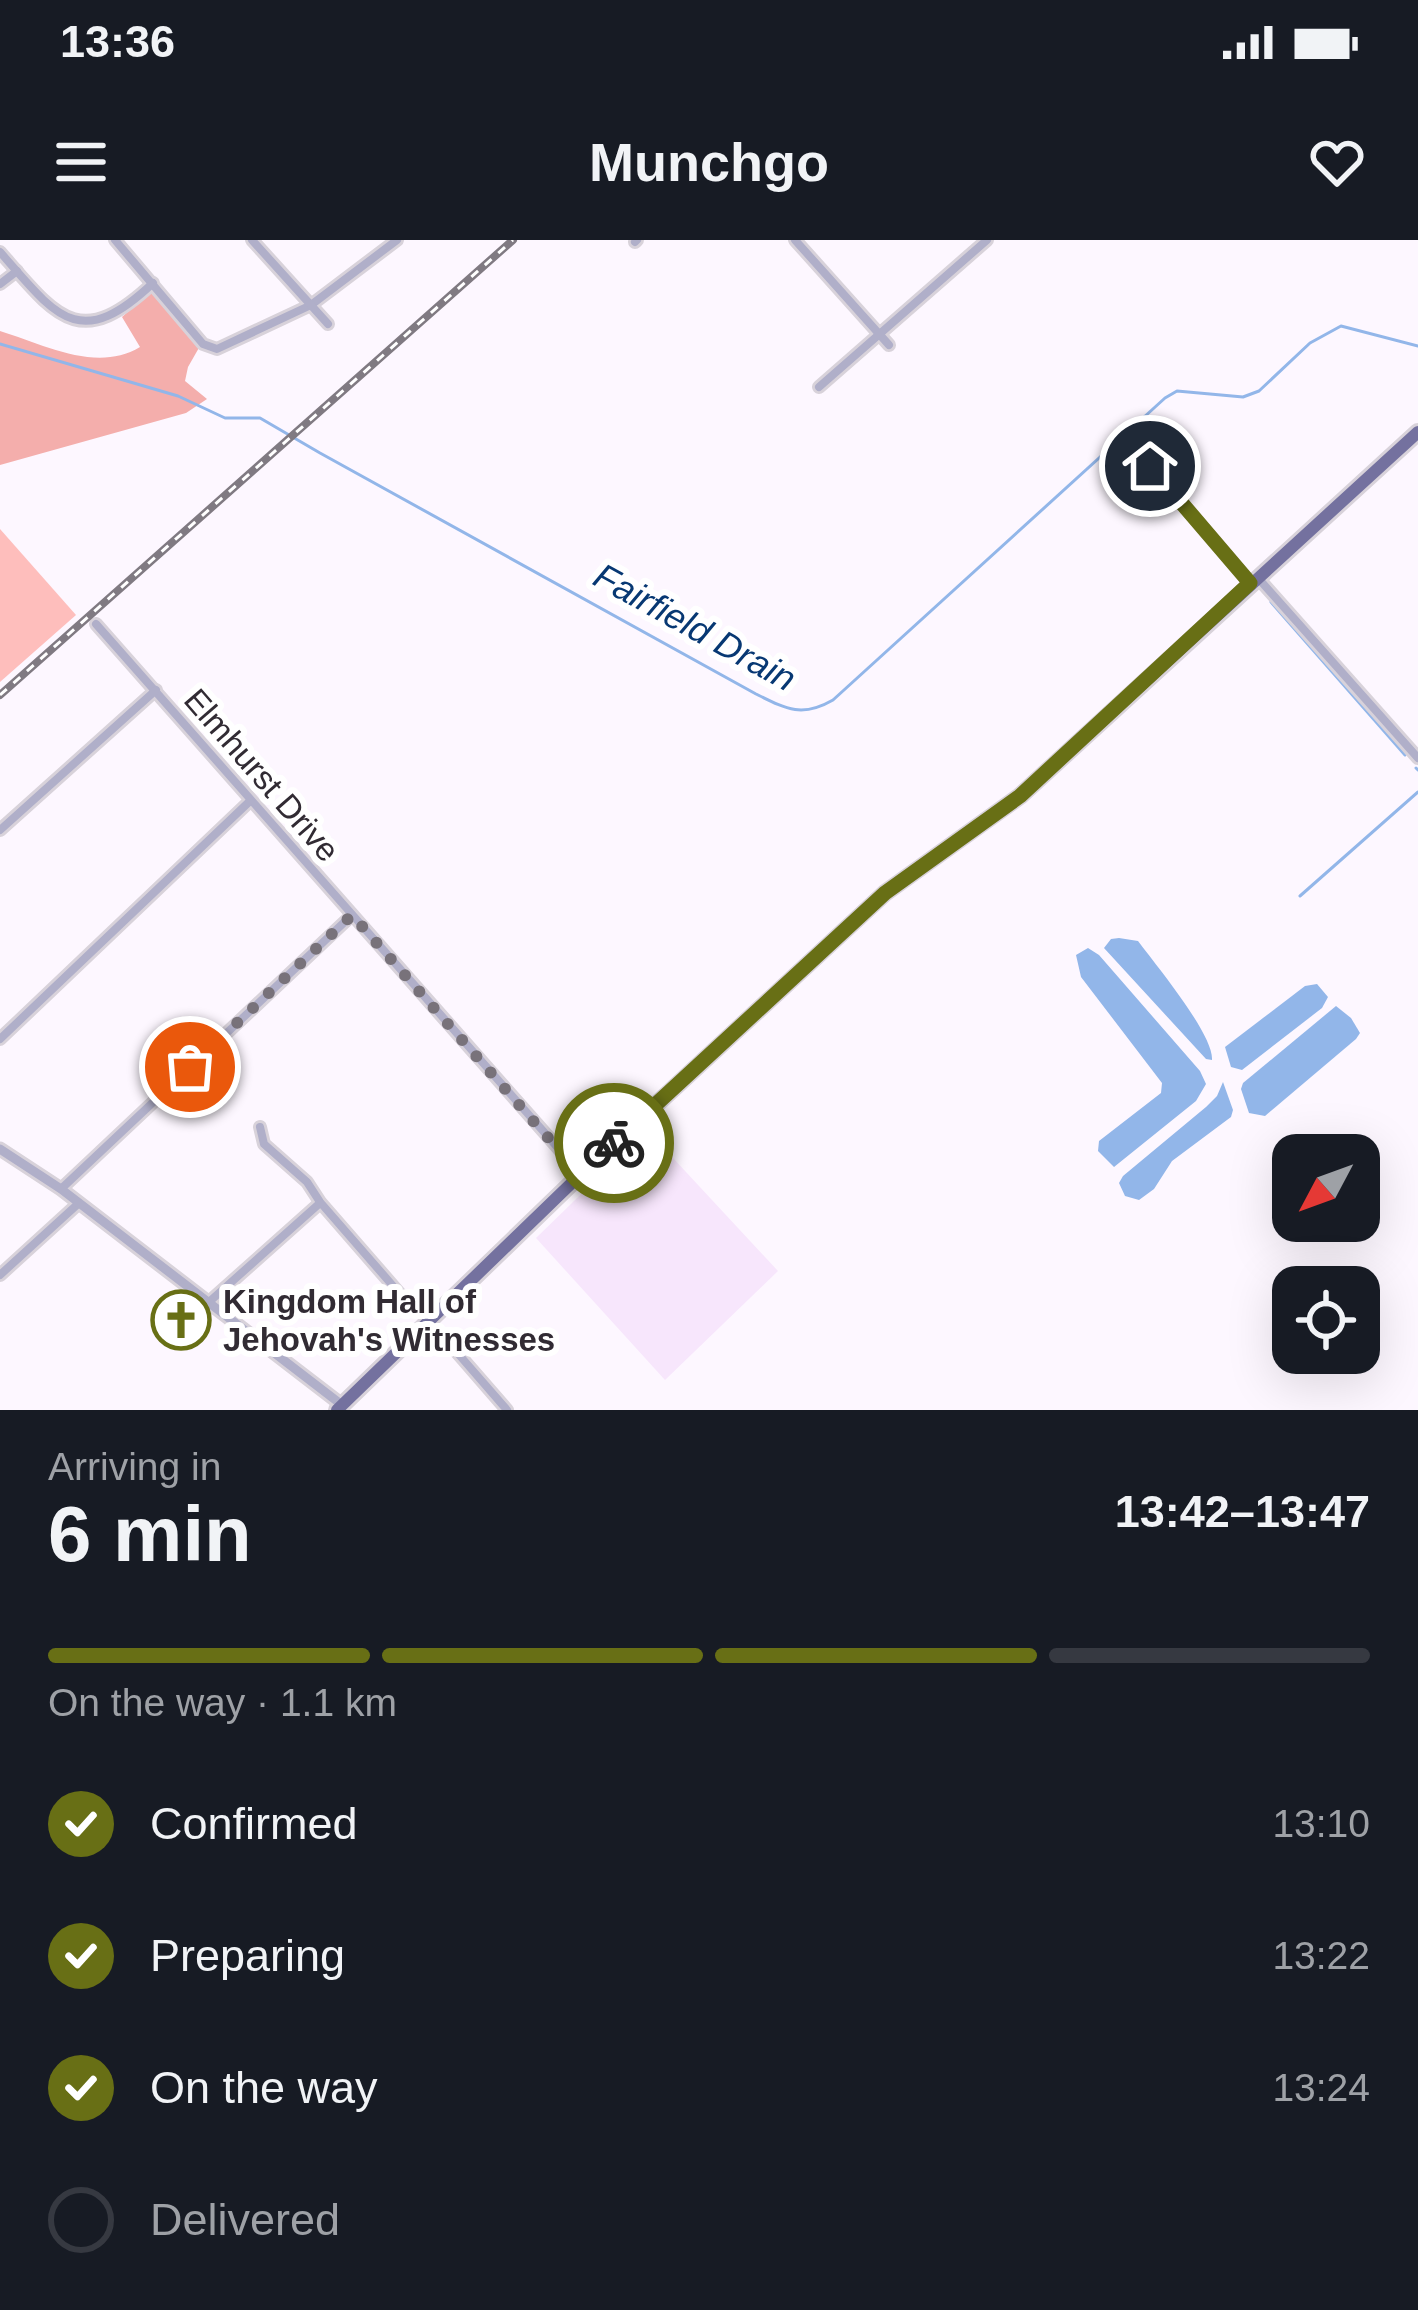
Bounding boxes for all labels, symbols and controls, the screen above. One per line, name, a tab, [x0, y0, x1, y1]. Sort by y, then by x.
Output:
text: 13:36	[60, 16, 175, 67]
icon: menu	[48, 129, 114, 195]
icon: heart	[1304, 129, 1370, 195]
text: Munchgo	[589, 132, 829, 192]
pin	[1099, 415, 1201, 517]
icon: home	[1117, 433, 1183, 499]
water label: Fairfield Drain	[587, 555, 803, 699]
street label: Elmhurst Drive	[177, 681, 347, 869]
pin	[139, 1016, 241, 1118]
icon: bag	[157, 1034, 223, 1100]
courier	[554, 1083, 674, 1203]
icon: bike	[581, 1110, 647, 1176]
north arrow	[1272, 1134, 1380, 1242]
map controls	[1272, 1134, 1380, 1374]
button: locate	[1272, 1266, 1380, 1374]
place label: Kingdom Hall of Jehovah's Witnesses	[223, 1283, 555, 1358]
church icon: Kingdom Hall of Jehovah's Witnesses	[150, 1289, 212, 1351]
text: Arriving in	[48, 1445, 221, 1488]
text: 13:42–13:47	[1115, 1486, 1370, 1537]
text: 6 min	[48, 1490, 252, 1578]
text: On the way · 1.1 km	[48, 1681, 397, 1724]
icon: check	[48, 1791, 114, 1857]
text: Confirmed	[150, 1798, 358, 1849]
text: 13:10	[1272, 1802, 1370, 1845]
icon: check	[48, 1923, 114, 1989]
text: Preparing	[150, 1930, 345, 1981]
text: 13:22	[1272, 1934, 1370, 1977]
icon: check	[48, 2055, 114, 2121]
text: On the way	[150, 2062, 378, 2113]
text: 13:24	[1272, 2066, 1370, 2109]
text: Delivered	[150, 2194, 340, 2245]

